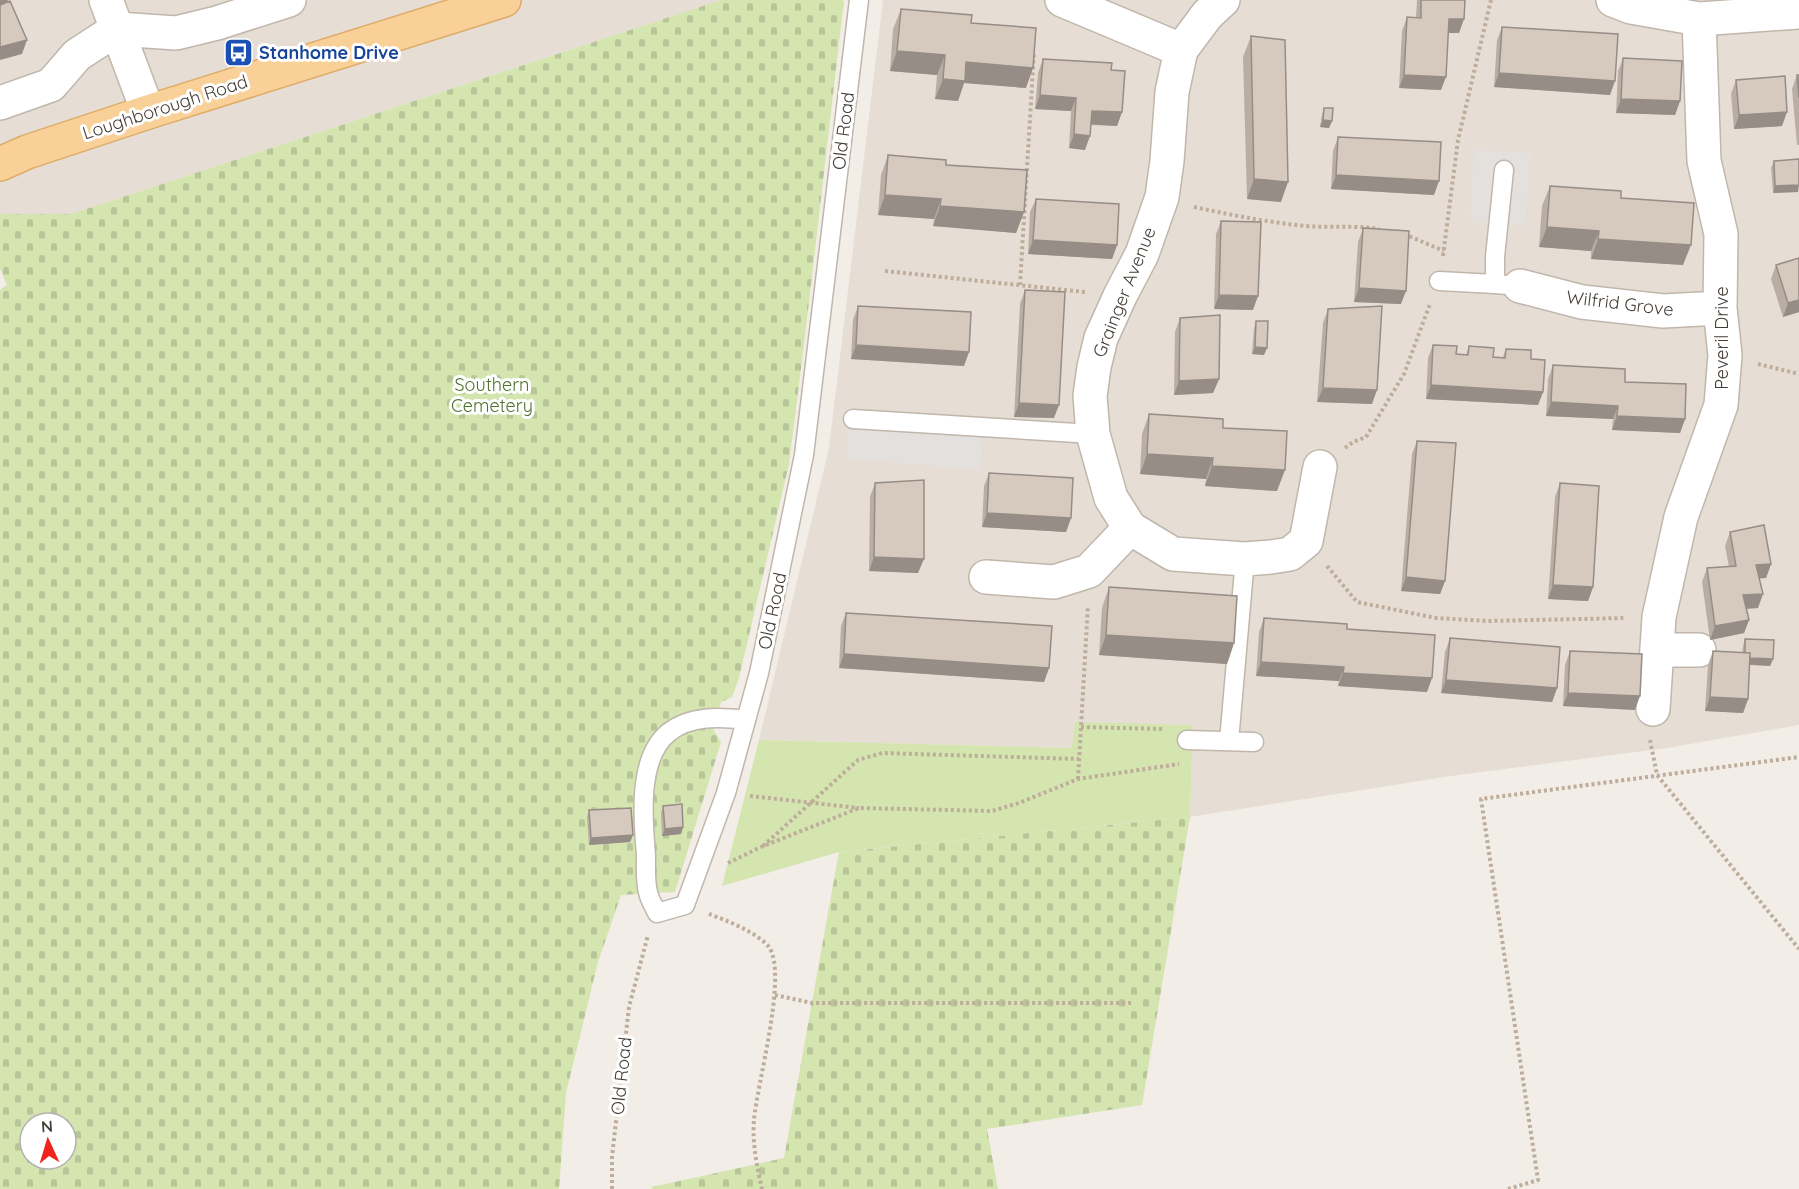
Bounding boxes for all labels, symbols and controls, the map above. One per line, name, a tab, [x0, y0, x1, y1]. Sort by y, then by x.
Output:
bus stop icon: Stanhome Drive	[222, 36, 254, 68]
place label: Stanhome Drive	[259, 41, 399, 64]
street label: Loughborough Road	[80, 69, 250, 145]
street label: Old Road	[827, 91, 859, 171]
street label: Grainger Avenue	[1087, 223, 1161, 361]
street label: Wilfrid Grove	[1565, 285, 1675, 321]
street label: Peveril Drive	[1710, 286, 1733, 390]
park label: Southern Cemetery	[451, 373, 533, 417]
street label: Old Road	[753, 570, 791, 652]
street label: Old Road	[605, 1036, 637, 1116]
north arrow	[18, 1111, 78, 1171]
text: N	[40, 1116, 54, 1136]

